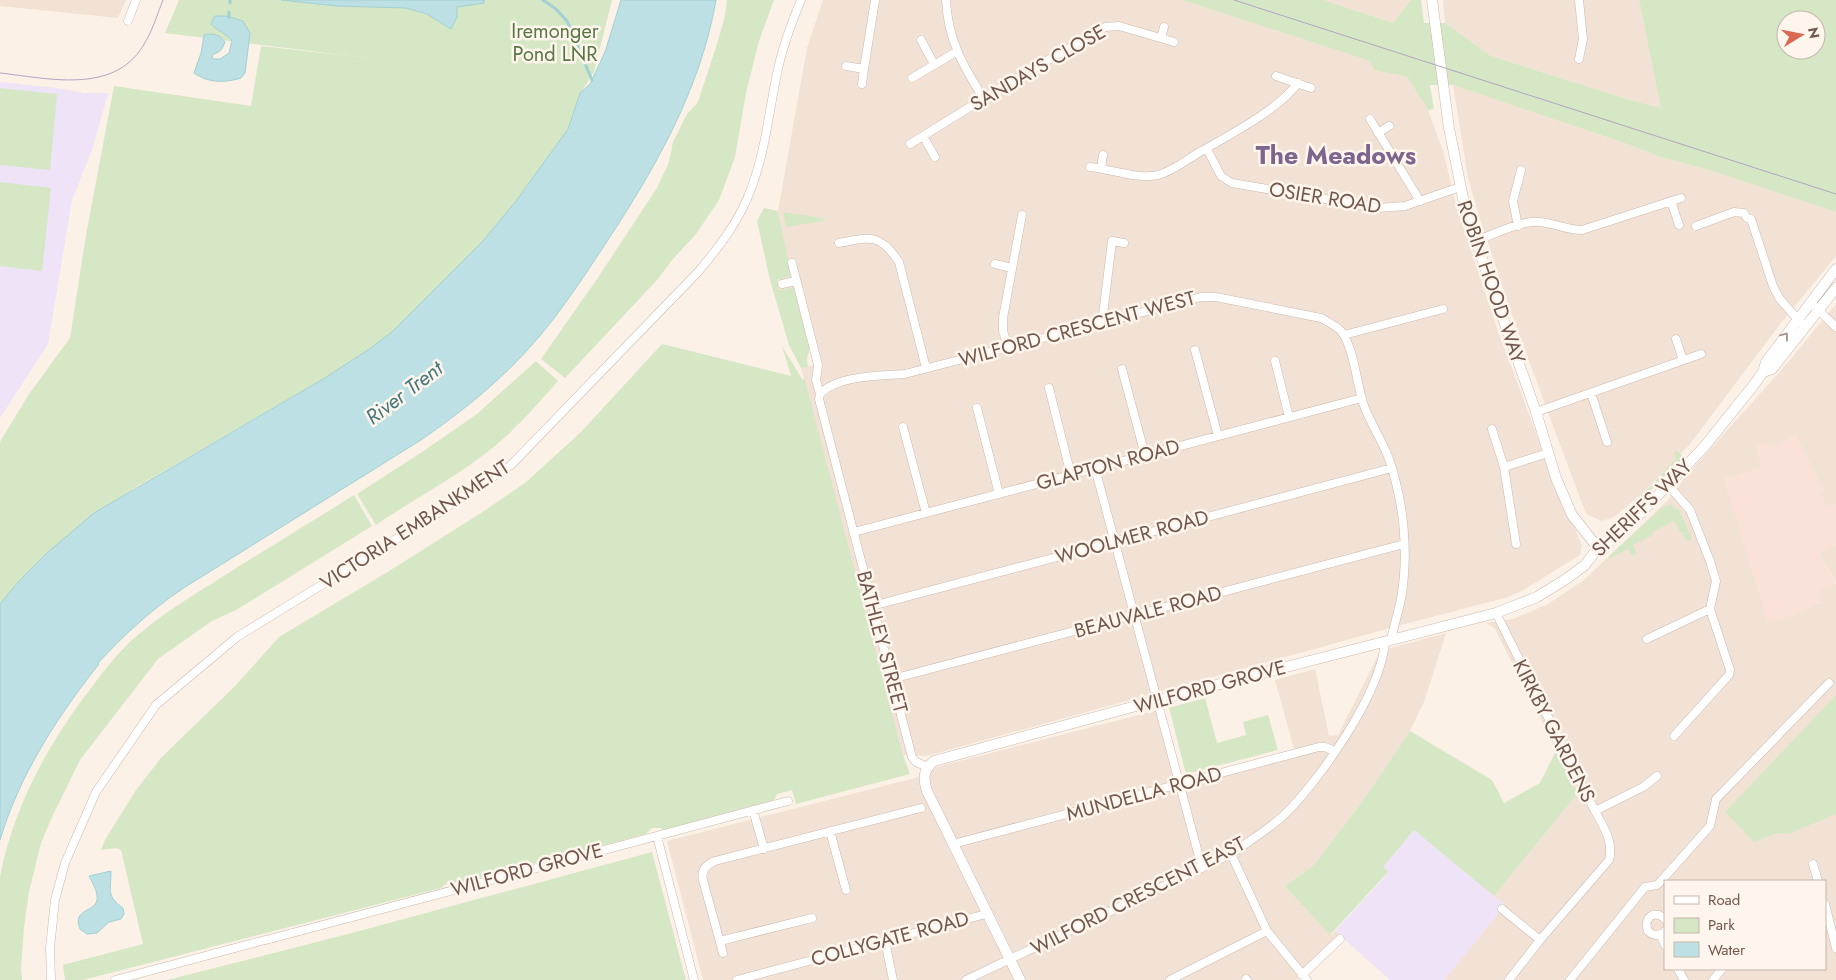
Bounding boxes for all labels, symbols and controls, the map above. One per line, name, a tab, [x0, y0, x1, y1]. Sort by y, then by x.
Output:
north arrow	[1776, 10, 1826, 60]
park label: Iremonger Pond LNR	[511, 17, 599, 69]
street label: SANDAYS CLOSE	[965, 17, 1111, 119]
text: N	[1803, 26, 1825, 40]
district label: The Meadows	[1256, 137, 1416, 173]
street label: OSIER ROAD	[1267, 175, 1383, 221]
street label: ROBIN HOOD WAY	[1449, 196, 1533, 368]
street label: WILFORD CRESCENT WEST	[956, 283, 1199, 375]
one-way arrow	[1779, 332, 1788, 342]
water label: River Trent	[359, 353, 450, 432]
street label: GLAPTON ROAD	[1033, 432, 1183, 498]
street label: VICTORIA EMBANKMENT	[315, 452, 516, 597]
street label: SHERIFFS WAY	[1585, 452, 1699, 564]
street label: WOOLMER ROAD	[1052, 503, 1212, 571]
street label: BATHLEY STREET	[849, 568, 915, 717]
street label: BEAUVALE ROAD	[1071, 578, 1225, 646]
street label: WILFORD GROVE	[1131, 653, 1289, 721]
street label: KIRKBY GARDENS	[1505, 655, 1603, 807]
street label: MUNDELLA ROAD	[1063, 759, 1225, 829]
street label: WILFORD CRESCENT EAST	[1026, 829, 1251, 963]
street label: WILFORD GROVE	[448, 836, 606, 904]
legend	[1664, 880, 1826, 970]
text: Road	[1708, 889, 1740, 911]
street label: COLLYGATE ROAD	[808, 904, 972, 974]
text: Park	[1708, 914, 1735, 936]
text: Water	[1708, 939, 1746, 961]

